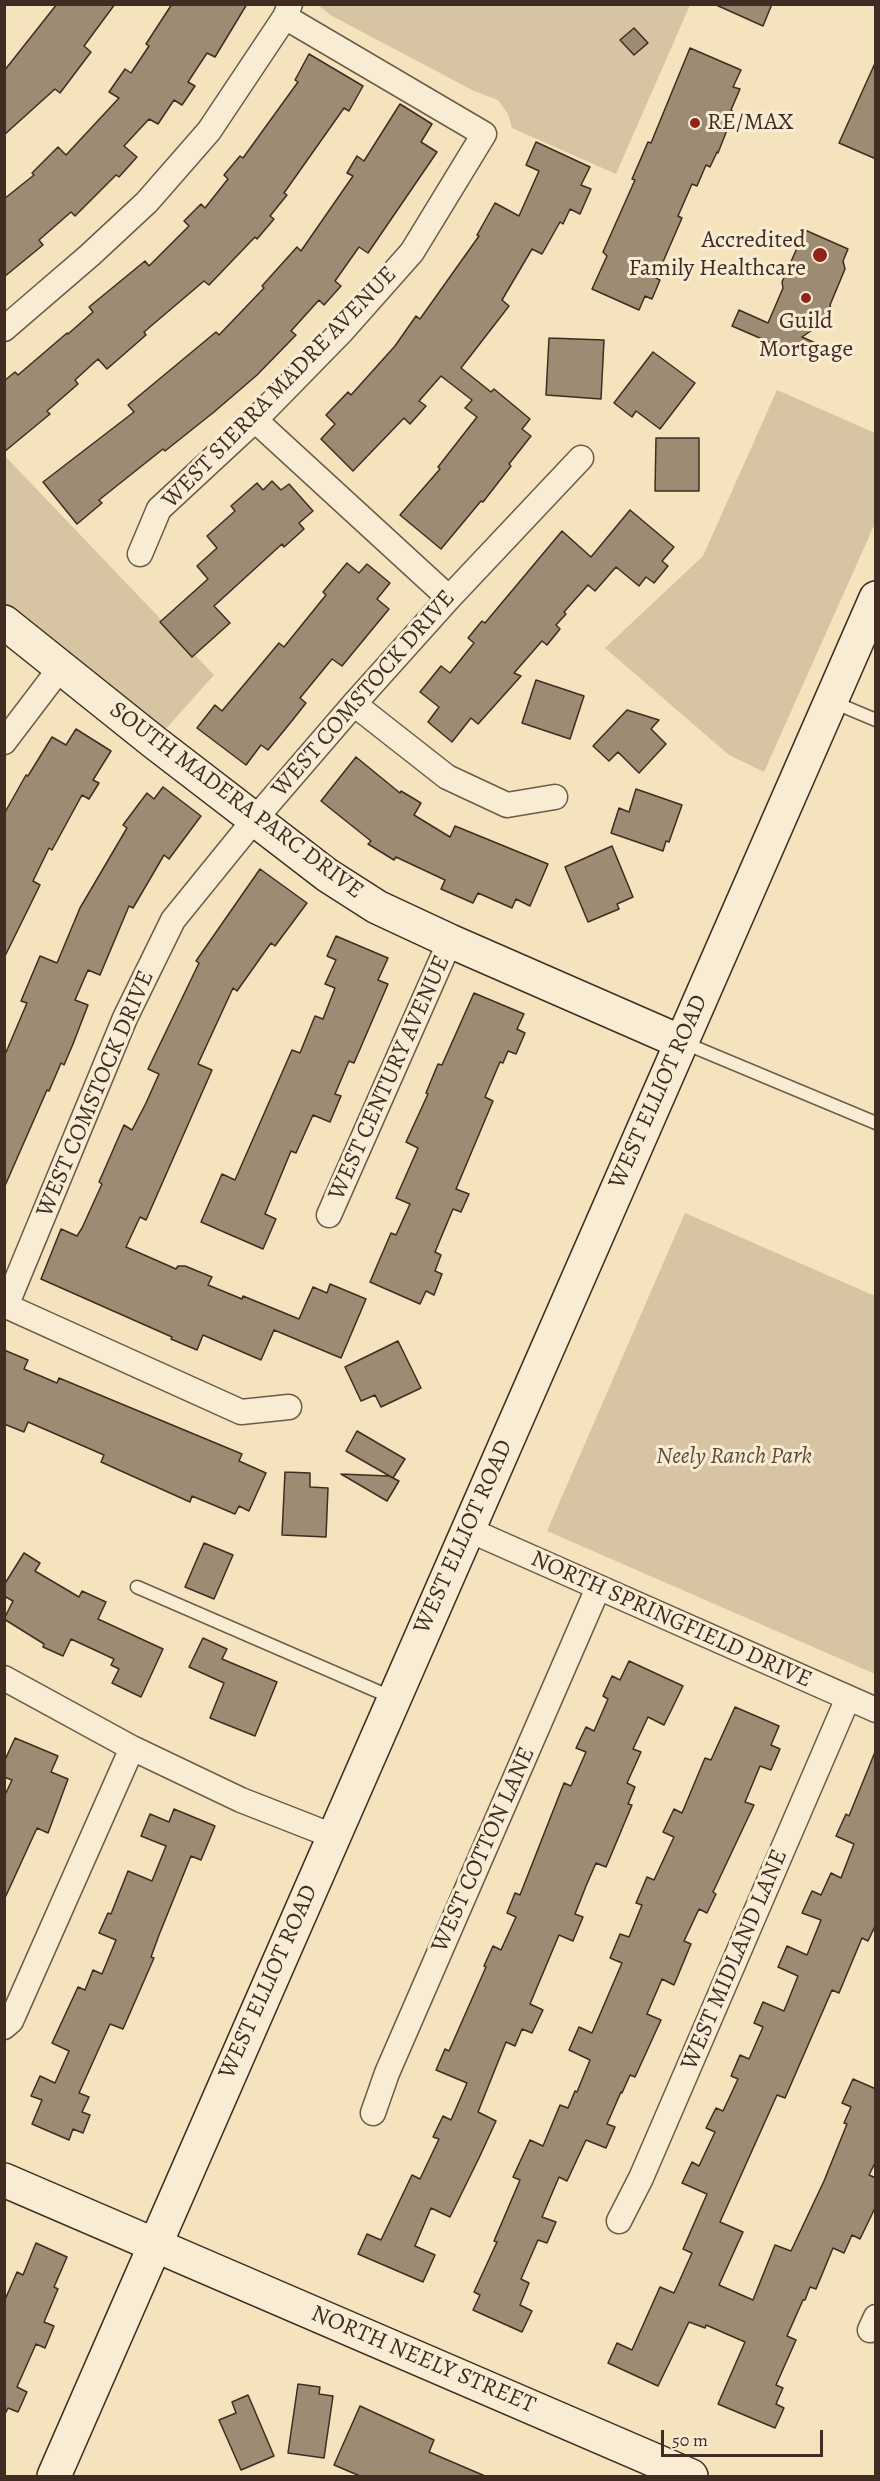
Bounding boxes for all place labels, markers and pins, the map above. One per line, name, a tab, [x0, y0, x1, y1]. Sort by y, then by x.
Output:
place label: RE/MAX	[707, 109, 793, 137]
marker: RE/MAX	[688, 116, 702, 130]
place label: Accredited Family Healthcare	[629, 227, 806, 283]
marker: Accredited Family Healthcare	[811, 246, 829, 264]
marker: Guild Mortgage	[799, 291, 813, 305]
place label: Guild Mortgage	[759, 308, 853, 364]

